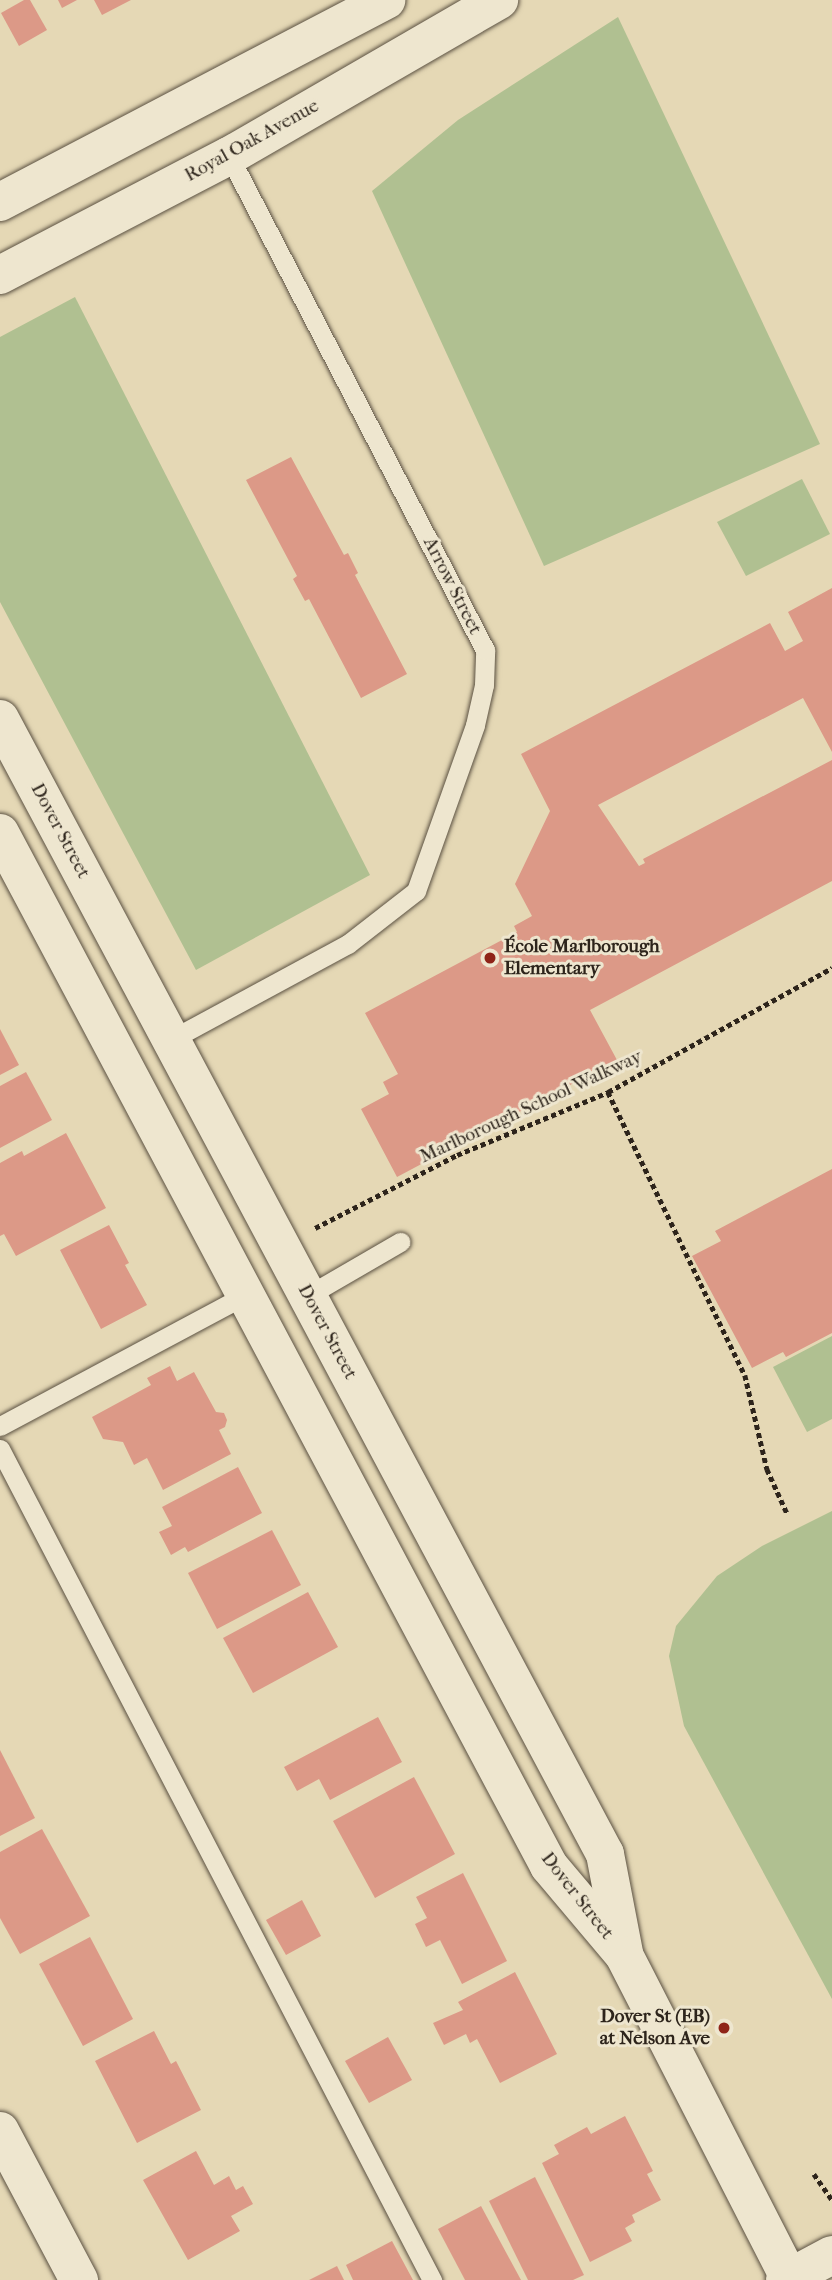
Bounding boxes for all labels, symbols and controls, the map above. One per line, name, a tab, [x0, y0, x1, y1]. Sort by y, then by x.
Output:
street label: Royal Oak Avenue	[181, 95, 323, 187]
street label: Arrow Street	[418, 534, 486, 638]
street label: Dover Street	[25, 779, 95, 883]
place label: École Marlborough Elementary	[504, 936, 660, 980]
marker: École Marlborough Elementary	[482, 950, 498, 966]
street label: Marlborough School Walkway	[416, 1045, 646, 1169]
street label: Dover Street	[292, 1280, 362, 1384]
street label: Dover Street	[536, 1848, 618, 1944]
place label: Dover St (EB) at Nelson Ave	[600, 2006, 710, 2050]
marker: Dover St (EB) at Nelson Ave	[716, 2020, 732, 2036]

